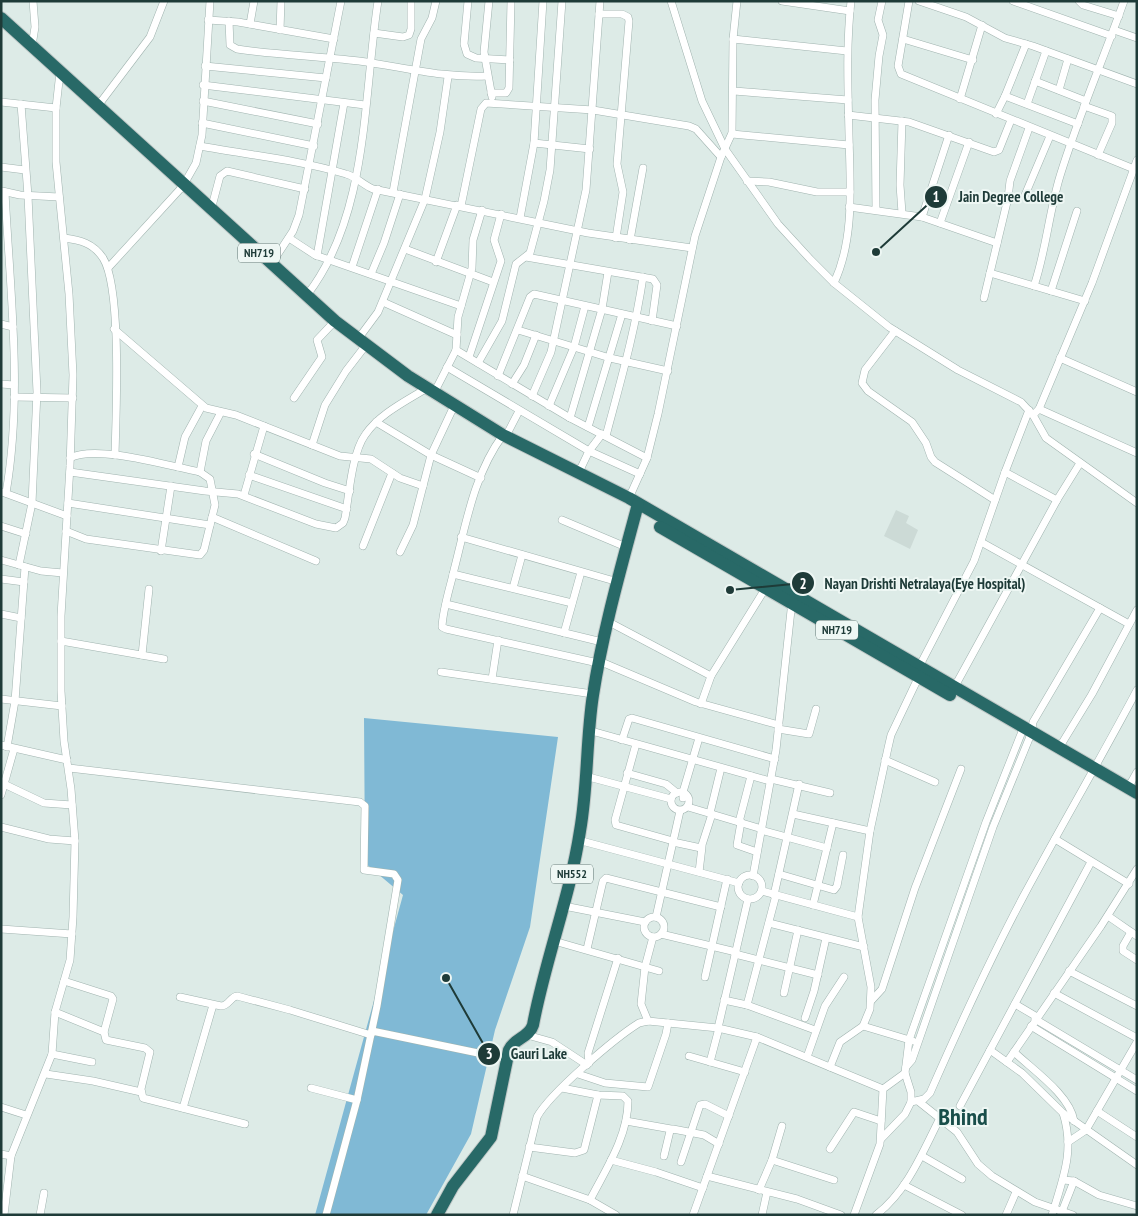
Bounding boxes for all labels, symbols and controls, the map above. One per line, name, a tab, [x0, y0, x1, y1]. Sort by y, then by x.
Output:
callout: Jain Degree College	[924, 182, 1074, 212]
text: 1	[932, 187, 940, 206]
text: Jain Degree College	[958, 187, 1063, 206]
road number: NH719	[238, 244, 280, 262]
callout: Nayan Drishti Netralaya(Eye Hospital)	[790, 568, 1036, 598]
text: 2	[799, 574, 807, 593]
text: Nayan Drishti Netralaya(Eye Hospital)	[825, 574, 1025, 593]
road number: NH719	[816, 620, 858, 640]
road number: NH552	[551, 864, 593, 884]
callout: Gauri Lake	[476, 1039, 577, 1069]
text: 3	[485, 1044, 493, 1063]
text: Gauri Lake	[511, 1044, 567, 1063]
district label: Bhind	[938, 1101, 988, 1132]

